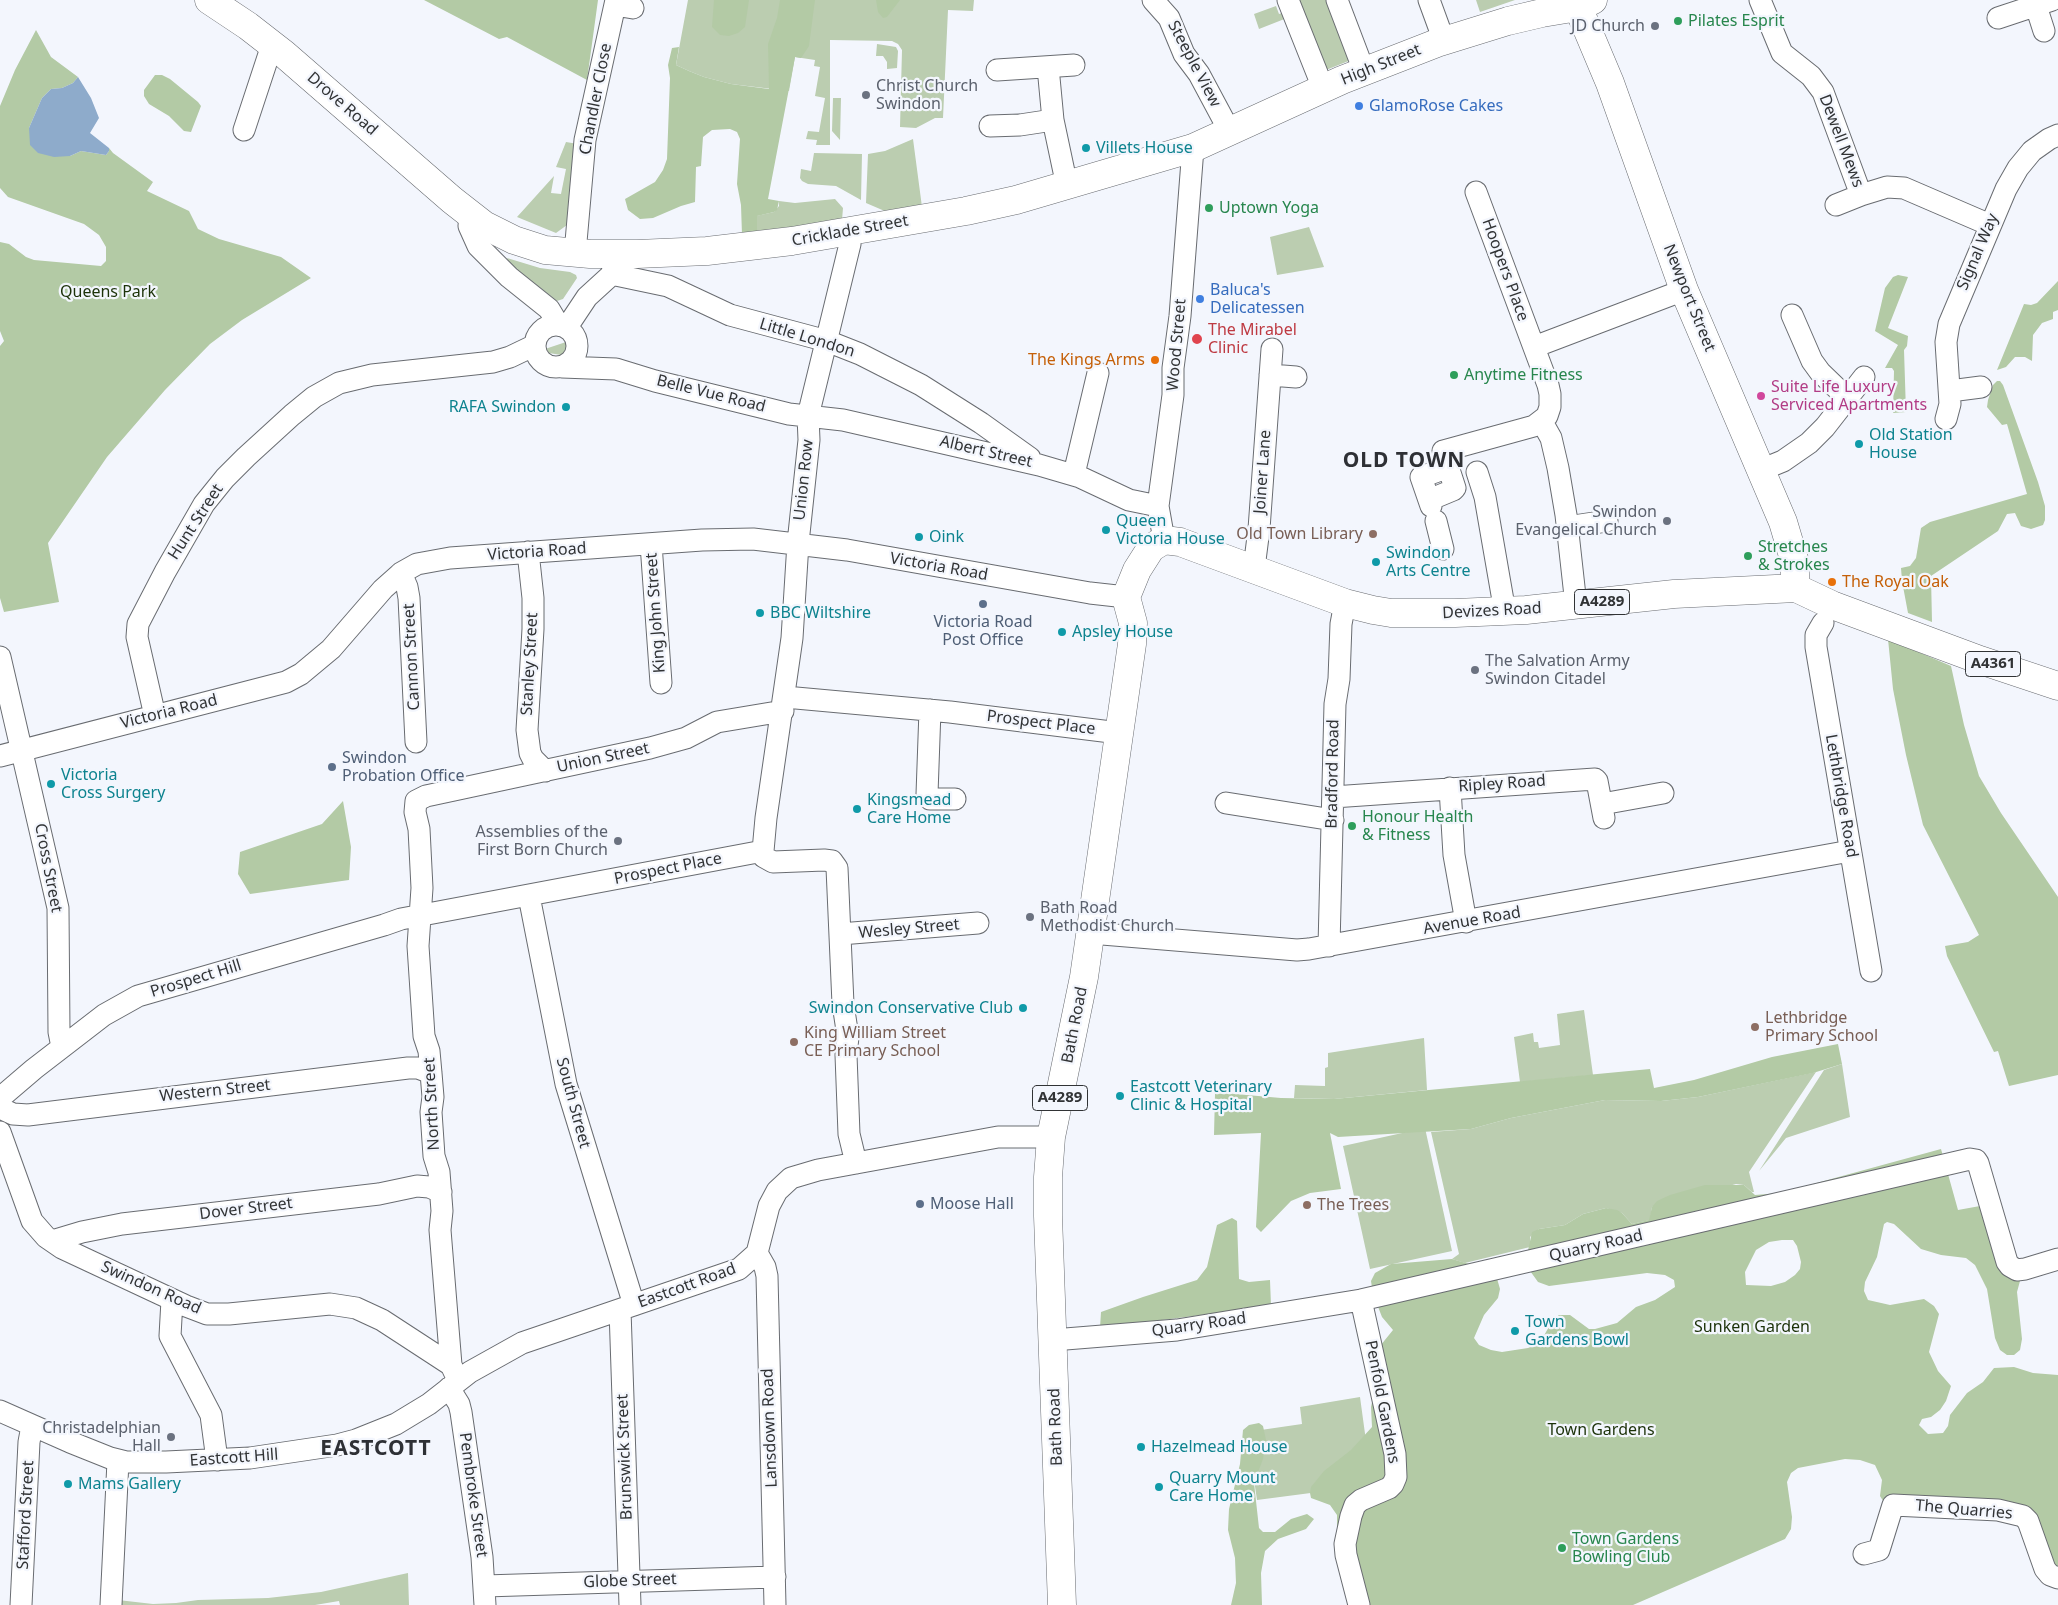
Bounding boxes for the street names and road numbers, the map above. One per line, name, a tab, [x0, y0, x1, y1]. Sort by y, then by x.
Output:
street label: Steeple View	[1163, 18, 1225, 110]
street label: High Street	[1338, 40, 1424, 90]
street label: Chandler Close	[576, 42, 616, 156]
street label: Drove Road	[303, 68, 381, 140]
street label: Dewell Mews	[1815, 92, 1867, 190]
street label: Cricklade Street	[790, 211, 910, 251]
street label: Signal Way	[1953, 211, 2003, 293]
street label: Hoopers Place	[1478, 216, 1532, 324]
street label: Newport Street	[1659, 241, 1719, 355]
street label: Wood Street	[1163, 298, 1191, 392]
street label: Little London	[757, 314, 857, 362]
street label: Belle Vue Road	[654, 371, 768, 417]
street label: Joiner Lane	[1250, 429, 1276, 515]
street label: Albert Street	[938, 432, 1034, 472]
street label: Union Row	[790, 439, 818, 521]
street label: Hunt Street	[164, 481, 228, 563]
street label: Victoria Road	[487, 539, 587, 565]
street label: Victoria Road	[888, 549, 990, 585]
street label: King John Street	[642, 552, 670, 674]
road number: A4289	[1574, 590, 1630, 614]
street label: Devizes Road	[1442, 599, 1542, 623]
street label: Cannon Street	[400, 603, 424, 711]
street label: Stanley Street	[518, 612, 542, 716]
road number: A4361	[1966, 652, 2020, 676]
street label: Victoria Road	[119, 691, 219, 733]
street label: Prospect Place	[986, 707, 1096, 739]
street label: Bradford Road	[1322, 719, 1344, 829]
street label: Lethbridge Road	[1821, 733, 1861, 859]
street label: Union Street	[555, 739, 651, 777]
street label: Ripley Road	[1458, 771, 1546, 797]
street label: Cross Street	[30, 822, 66, 914]
street label: Prospect Place	[613, 849, 723, 889]
street label: Avenue Road	[1422, 903, 1522, 939]
street label: Wesley Street	[858, 915, 960, 943]
street label: Prospect Hill	[148, 956, 244, 1002]
street label: Bath Road	[1058, 985, 1092, 1065]
street label: South Street	[552, 1056, 594, 1150]
street label: North Street	[420, 1057, 444, 1151]
street label: Western Street	[159, 1076, 271, 1106]
road number: A4289	[1032, 1086, 1088, 1110]
street label: Dover Street	[198, 1194, 294, 1224]
street label: Quarry Road	[1547, 1226, 1645, 1266]
street label: Swindon Road	[98, 1257, 204, 1319]
street label: Eastcott Road	[635, 1259, 739, 1313]
street label: Quarry Road	[1150, 1309, 1248, 1341]
street label: Penfold Gardens	[1361, 1339, 1403, 1465]
street label: Lansdown Road	[758, 1368, 782, 1488]
street label: Bath Road	[1045, 1388, 1067, 1466]
street label: Brunswick Street	[613, 1394, 637, 1520]
street label: Pembroke Street	[455, 1431, 491, 1559]
street label: Eastcott Hill	[189, 1445, 279, 1471]
street label: Stafford Street	[14, 1460, 38, 1570]
street label: The Quarries	[1915, 1496, 2013, 1524]
street label: Globe Street	[583, 1570, 677, 1592]

